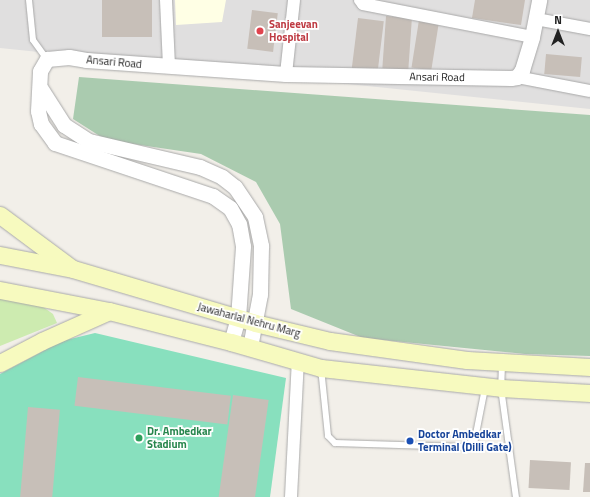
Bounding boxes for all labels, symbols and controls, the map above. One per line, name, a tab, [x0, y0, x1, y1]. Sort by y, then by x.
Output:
north arrow	[538, 12, 578, 52]
text: N	[554, 12, 562, 28]
place label: Sanjeevan Hospital	[269, 18, 318, 44]
marker: Sanjeevan Hospital	[254, 25, 266, 37]
street label: Ansari Road	[86, 53, 142, 71]
street label: Ansari Road	[409, 70, 465, 84]
street label: Jawaharlal Nehru Marg	[196, 300, 302, 340]
place label: Dr. Ambedkar Stadium	[147, 425, 212, 451]
place label: Doctor Ambedkar Terminal (Dilli Gate)	[418, 428, 512, 454]
marker: Dr. Ambedkar Stadium	[134, 433, 144, 443]
marker: Doctor Ambedkar Terminal (Dilli Gate)	[405, 436, 415, 446]

